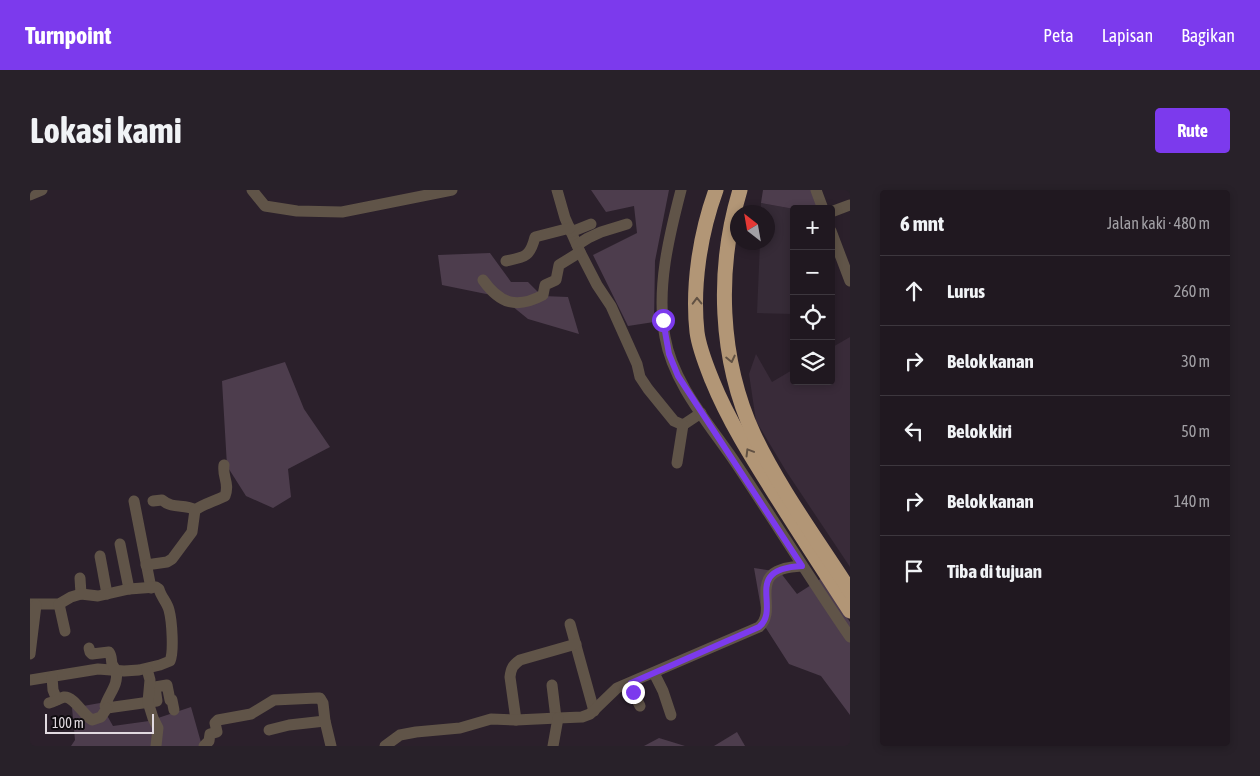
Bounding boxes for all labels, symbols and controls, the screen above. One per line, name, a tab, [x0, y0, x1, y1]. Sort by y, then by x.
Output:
text: Turnpoint	[25, 22, 111, 49]
text: Peta	[1043, 25, 1074, 46]
text: Lapisan	[1102, 25, 1153, 46]
text: Bagikan	[1181, 25, 1235, 46]
button: Rute	[1155, 108, 1230, 153]
text: Lokasi kami	[30, 110, 182, 150]
north arrow	[730, 205, 775, 250]
map controls	[790, 205, 835, 385]
button: +	[790, 205, 835, 250]
text: 6 mnt	[900, 211, 944, 235]
text: Jalan kaki · 480 m	[1107, 214, 1210, 232]
button: −	[790, 250, 835, 295]
icon: ahead	[900, 277, 928, 305]
text: Lurus	[947, 280, 985, 302]
text: 260 m	[1174, 282, 1210, 300]
button: locate	[790, 295, 835, 340]
one-way arrow	[692, 297, 702, 304]
route start	[652, 309, 675, 332]
button: layers	[790, 340, 835, 385]
icon: right	[900, 347, 928, 375]
text: Belok kanan	[947, 350, 1034, 372]
text: 30 m	[1181, 352, 1210, 370]
one-way arrow	[725, 355, 736, 364]
icon: left	[900, 417, 928, 445]
text: Belok kiri	[947, 420, 1012, 442]
text: 50 m	[1181, 422, 1210, 440]
one-way arrow	[745, 449, 755, 458]
icon: right	[900, 487, 928, 515]
text: Belok kanan	[947, 490, 1034, 512]
text: 140 m	[1174, 492, 1210, 510]
icon: arrive	[900, 557, 928, 585]
text: Tiba di tujuan	[947, 560, 1042, 582]
route end	[622, 681, 645, 704]
scale bar	[45, 711, 154, 734]
text: 100 m	[52, 715, 84, 731]

